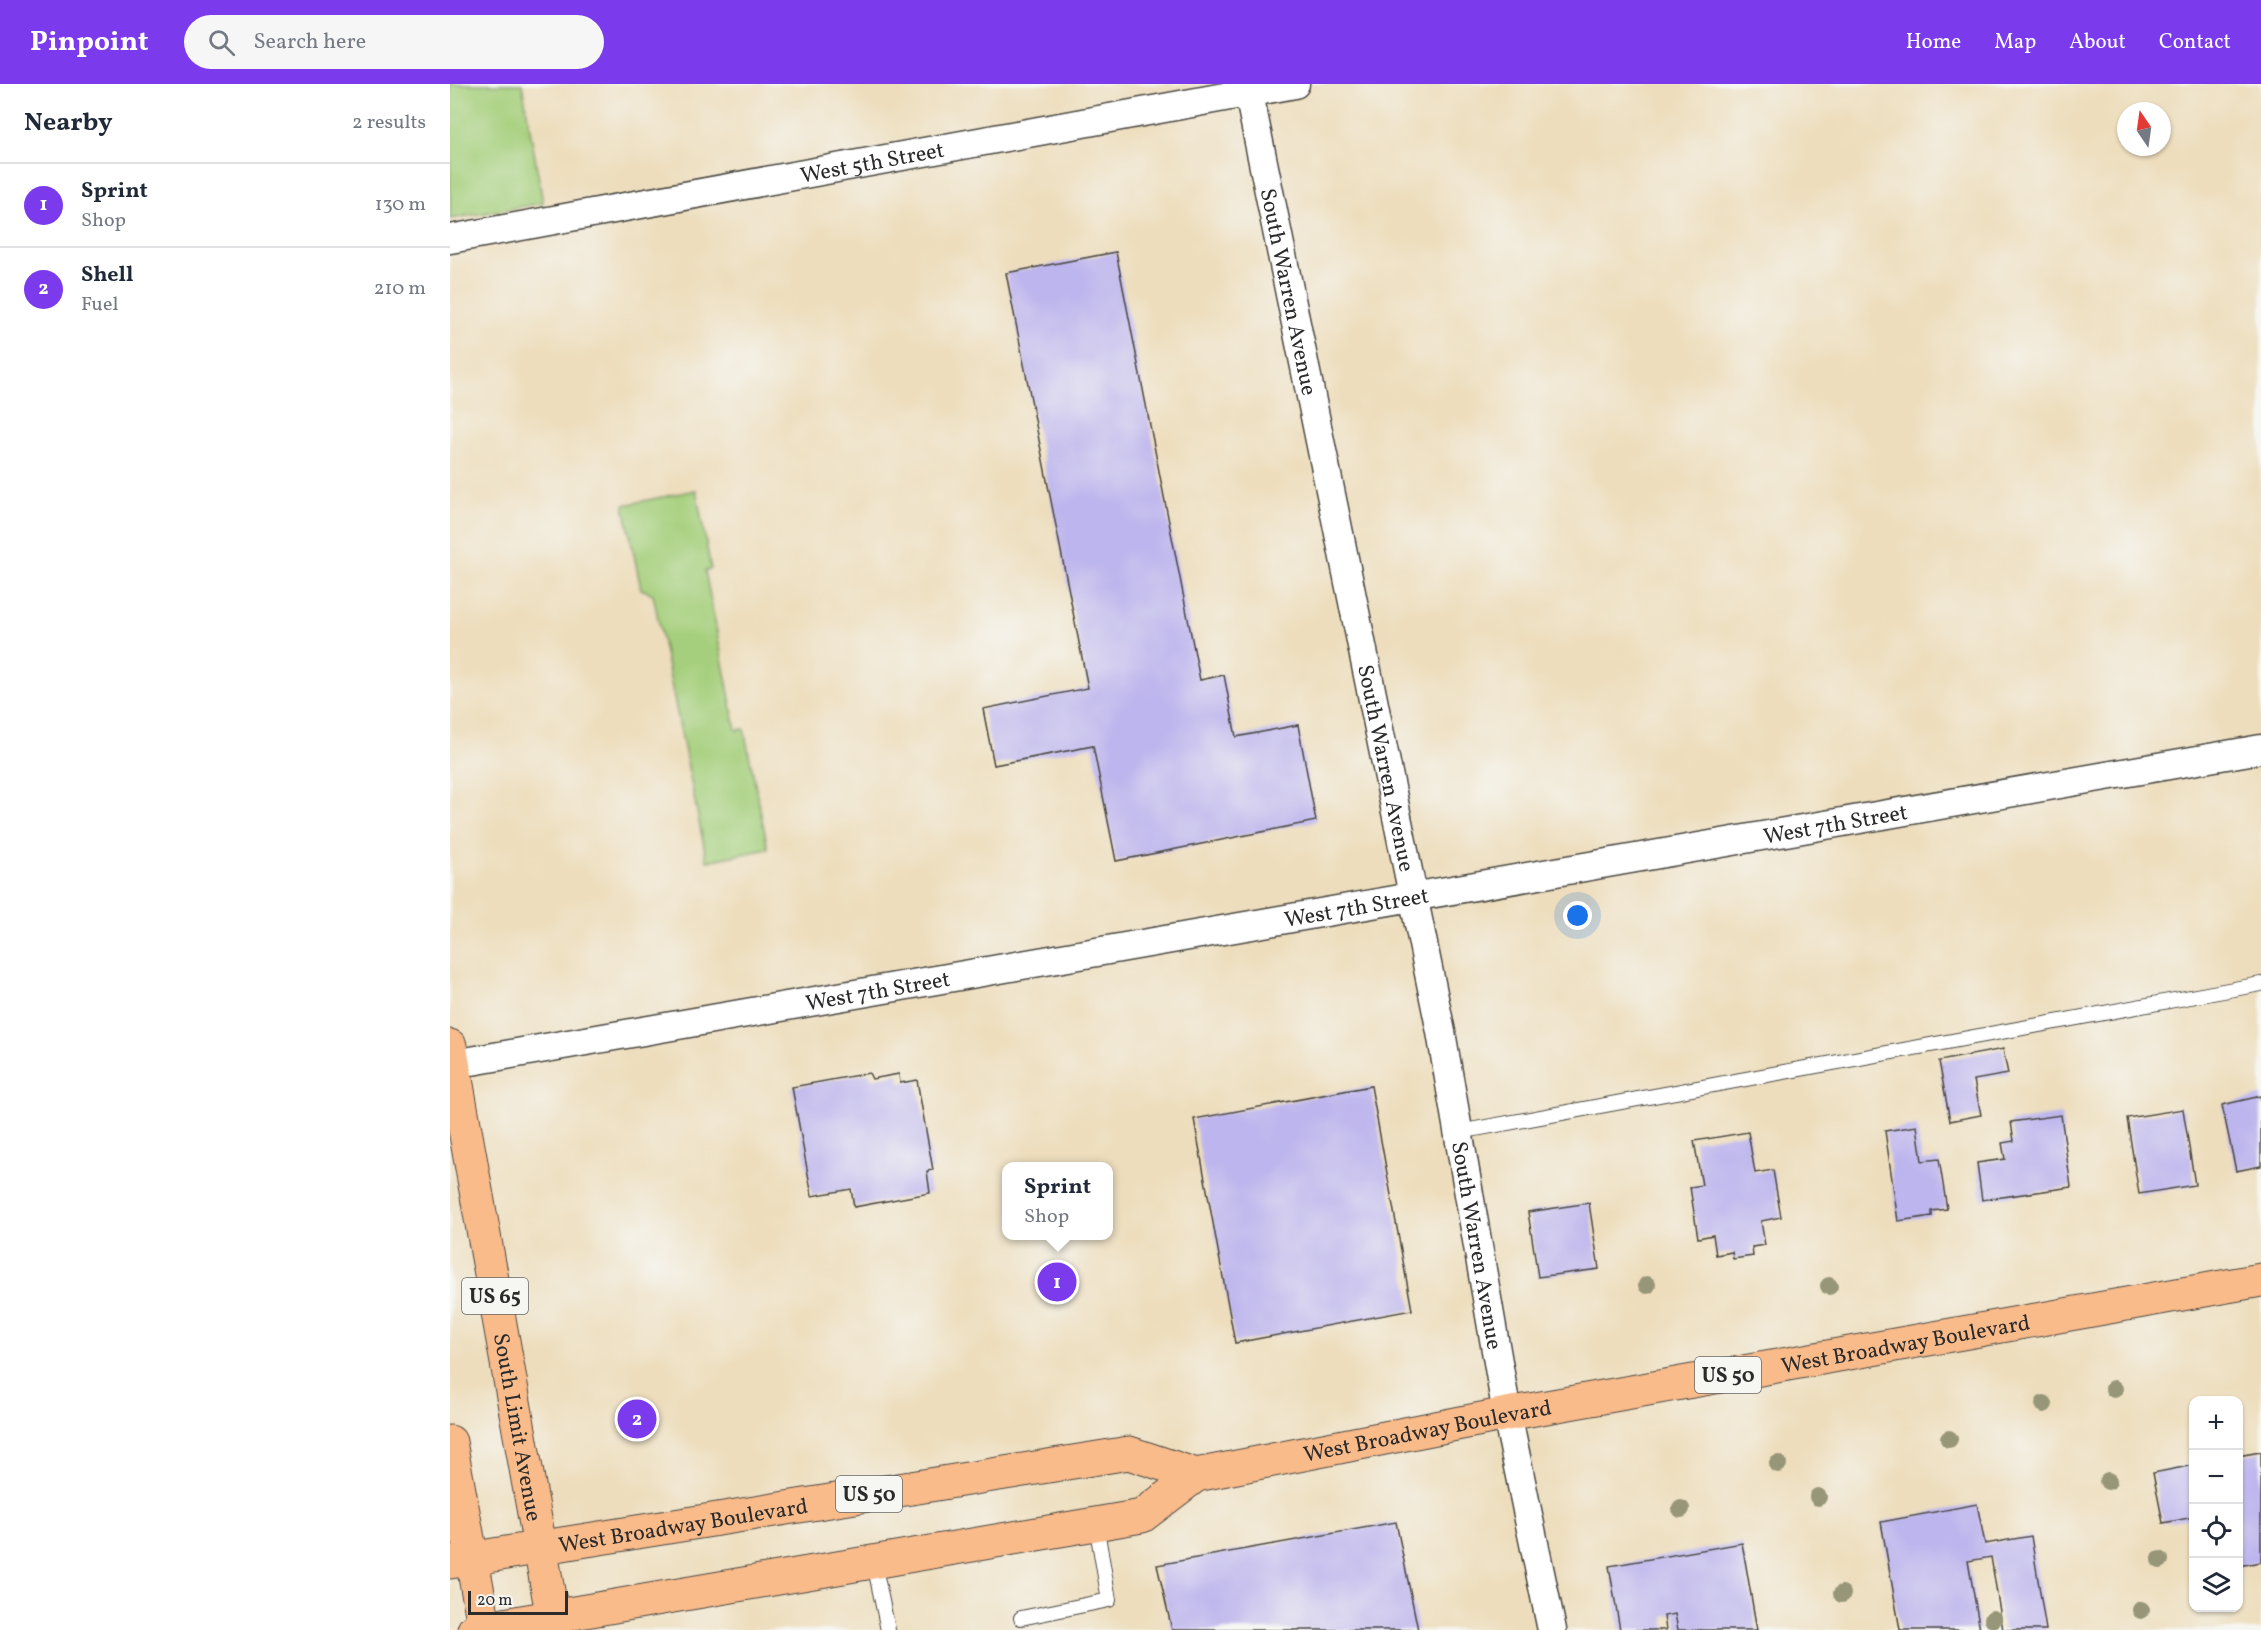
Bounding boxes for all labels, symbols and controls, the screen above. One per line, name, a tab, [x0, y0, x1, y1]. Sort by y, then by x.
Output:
search box	[184, 15, 604, 69]
text: Pinpoint	[30, 23, 148, 62]
icon: search	[205, 26, 238, 59]
text: Search here	[253, 27, 366, 58]
text: Home	[1906, 28, 1961, 57]
text: Map	[1994, 28, 2036, 57]
text: About	[2069, 28, 2126, 57]
text: Contact	[2159, 28, 2231, 57]
north arrow	[2117, 102, 2171, 156]
text: Nearby	[24, 105, 113, 141]
text: 2 results	[352, 109, 426, 137]
street label: West 5th Street	[798, 136, 947, 192]
text: Sprint	[81, 176, 148, 207]
street label: South Warren Avenue	[1251, 186, 1323, 399]
text: 1	[39, 191, 48, 219]
text: 130 m	[375, 191, 426, 219]
text: Shop	[81, 207, 126, 235]
text: Shell	[81, 260, 133, 291]
text: 2	[38, 275, 49, 303]
text: 210 m	[374, 275, 426, 303]
text: Fuel	[81, 291, 118, 319]
street label: South Warren Avenue	[1348, 662, 1421, 875]
street label: West 7th Street	[1761, 798, 1910, 853]
street label: West 7th Street	[1282, 881, 1432, 937]
your location	[1563, 901, 1592, 930]
street label: West 7th Street	[803, 965, 953, 1020]
street label: South Warren Avenue	[1442, 1139, 1509, 1352]
popup	[1002, 1162, 1113, 1240]
text: Sprint	[1024, 1172, 1091, 1203]
text: Shop	[1024, 1203, 1069, 1231]
pin: 1	[1038, 1260, 1076, 1304]
road number: US 65	[462, 1278, 528, 1314]
street label: West Broadway Boulevard	[1779, 1308, 2033, 1383]
street label: South Limit Avenue	[484, 1331, 548, 1524]
road number: US 50	[1695, 1357, 1761, 1393]
street label: West Broadway Boulevard	[1301, 1393, 1554, 1472]
pin: 2	[618, 1396, 657, 1442]
map controls	[2189, 1396, 2243, 1612]
button: +	[2189, 1396, 2243, 1450]
button: −	[2189, 1450, 2243, 1504]
road number: US 50	[836, 1476, 902, 1512]
street label: West Broadway Boulevard	[556, 1492, 810, 1562]
button: locate	[2189, 1504, 2243, 1558]
button: layers	[2189, 1558, 2243, 1612]
scale bar	[468, 1588, 568, 1616]
text: 20 m	[477, 1590, 512, 1612]

